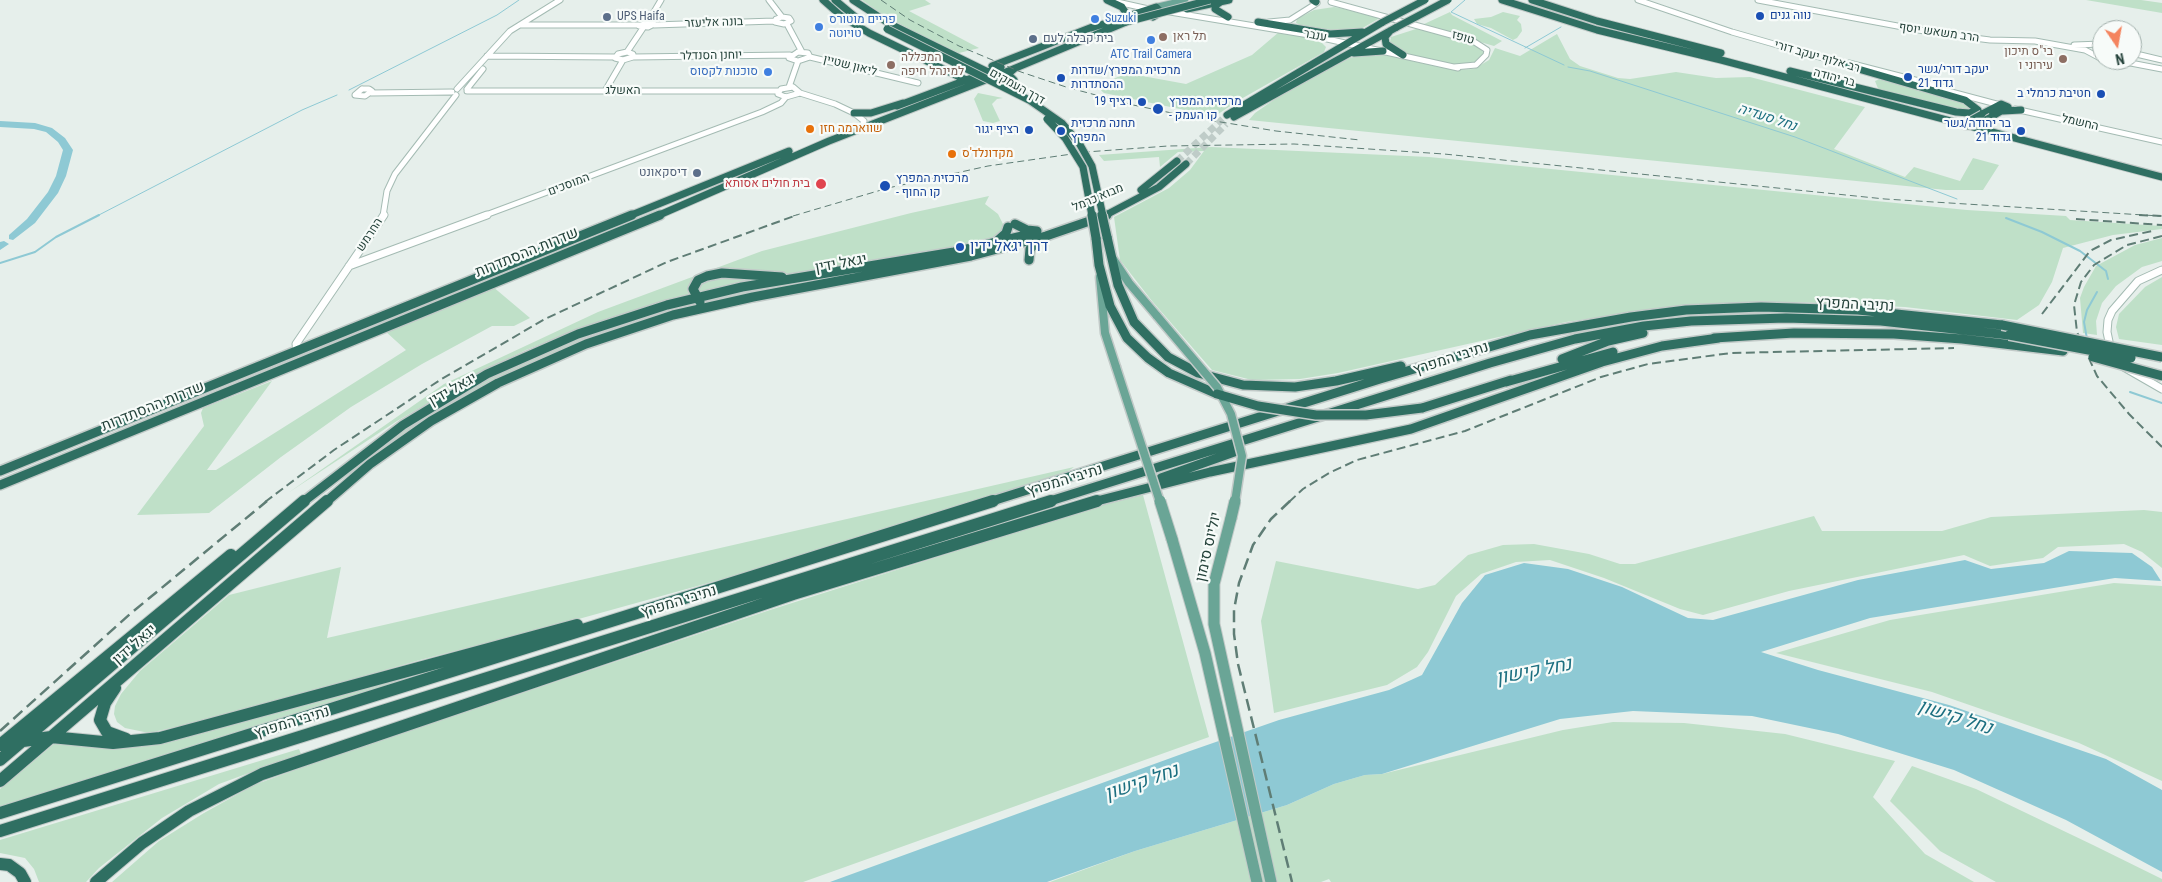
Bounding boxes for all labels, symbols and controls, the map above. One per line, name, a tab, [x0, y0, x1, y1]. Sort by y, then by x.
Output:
place label: נווה גנים	[1770, 9, 1811, 23]
place label: UPS Haifa	[617, 10, 665, 24]
marker: נווה גנים	[1754, 10, 1766, 22]
marker: UPS Haifa	[601, 11, 613, 23]
place label: Suzuki	[1105, 12, 1136, 26]
place label: פריים מוטורס טויוטה	[829, 13, 896, 41]
marker: Suzuki	[1089, 13, 1101, 25]
street label: בונה אליעזר	[684, 15, 744, 31]
street label: הרב משאש יוסף	[1898, 20, 1980, 46]
north arrow	[2092, 20, 2142, 70]
marker: פריים מוטורס טויוטה	[813, 21, 825, 33]
street label: ענבר	[1302, 27, 1328, 45]
street label: טופז	[1450, 28, 1476, 48]
place label: תל ראן	[1173, 30, 1206, 44]
marker: תל ראן	[1157, 31, 1169, 43]
place label: בית קבלה לעם	[1043, 32, 1114, 46]
marker: בית קבלה לעם	[1027, 33, 1039, 45]
marker: ATC Trail Camera	[1145, 34, 1157, 46]
street label: רב אלוף יעקב דורי	[1772, 38, 1862, 76]
place label: בי"ס תיכון עירוני ו	[2004, 45, 2053, 73]
street label: יוחנן הסנדלר	[680, 48, 742, 64]
place label: ATC Trail Camera	[1110, 48, 1192, 62]
text: N	[2114, 50, 2126, 67]
place label: המכללה למינהל חיפה	[901, 51, 964, 79]
street label: ליאון שטיין	[822, 52, 878, 80]
marker: בי"ס תיכון עירוני ו	[2057, 53, 2069, 65]
marker: המכללה למינהל חיפה	[885, 59, 897, 71]
place label: יעקב דורי/גשר גדוד 21	[1918, 63, 1989, 91]
place label: מרכזית המפרץ/שדרות ההסתדרות	[1071, 64, 1181, 92]
place label: סוכנות לקסוס	[690, 65, 758, 79]
marker: סוכנות לקסוס	[762, 66, 774, 78]
street label: דרך העמקים	[987, 66, 1047, 108]
street label: בר יהודה	[1812, 66, 1856, 90]
marker: יעקב דורי/גשר גדוד 21	[1902, 71, 1914, 83]
marker: מרכזית המפרץ/שדרות ההסתדרות	[1055, 72, 1067, 84]
street label: האשלג	[605, 84, 641, 98]
place label: חטיבת כרמלי ב	[2017, 87, 2091, 101]
marker: חטיבת כרמלי ב	[2095, 88, 2107, 100]
place label: רציף 19	[1094, 95, 1132, 109]
place label: מרכזית המפרץ - קו העמק	[1169, 95, 1242, 123]
marker: רציף 19	[1136, 96, 1148, 108]
water label: נחל סעדיה	[1736, 101, 1798, 135]
marker: מרכזית המפרץ - קו העמק	[1151, 102, 1165, 116]
street label: החשמל	[2060, 112, 2100, 134]
place label: תחנה מרכזית המפרץ	[1071, 117, 1135, 145]
place label: בר יהודה/גשר גדוד 21	[1944, 117, 2011, 145]
place label: שווארמה חזן	[820, 122, 883, 136]
marker: שווארמה חזן	[804, 123, 816, 135]
place label: רציף יגור	[975, 123, 1019, 137]
marker: רציף יגור	[1023, 124, 1035, 136]
marker: תחנה מרכזית המפרץ	[1055, 125, 1067, 137]
marker: בר יהודה/גשר גדוד 21	[2015, 125, 2027, 137]
place label: מקדונלד'ס	[962, 147, 1013, 161]
marker: מקדונלד'ס	[946, 148, 958, 160]
place label: דיסקאונט	[639, 166, 687, 180]
marker: דיסקאונט	[691, 167, 703, 179]
street label: המוסכים	[546, 170, 592, 200]
place label: מרכזית המפרץ - קו החוף	[896, 172, 969, 200]
place label: בית חולים אסותא	[725, 177, 810, 191]
marker: בית חולים אסותא	[814, 177, 828, 191]
marker: מרכזית המפרץ - קו החוף	[878, 179, 892, 193]
street label: מבוא כרמל	[1070, 181, 1126, 215]
street label: החרמש	[354, 215, 386, 255]
street label: שדרות ההסתדרות	[473, 224, 581, 282]
place label: דרך יגאל ידין	[970, 238, 1048, 256]
marker: דרך יגאל ידין	[954, 241, 966, 253]
street label: יגאל ידין	[814, 251, 868, 277]
street label: נתיבי המפרץ	[1815, 294, 1895, 316]
street label: נתיבי המפרץ	[1411, 338, 1491, 380]
street label: יגאל ידין	[426, 369, 480, 411]
street label: שדרות ההסתדרות	[99, 378, 207, 436]
street label: נתיבי המפרץ	[1025, 461, 1105, 501]
street label: יוליוס סימון	[1192, 510, 1226, 584]
street label: נתיבי המפרץ	[639, 582, 719, 622]
street label: יגאל ידין	[109, 621, 161, 669]
water label: נחל קישון	[1494, 654, 1574, 690]
water label: נחל קישון	[1915, 695, 1995, 741]
street label: נתיבי המפרץ	[252, 703, 332, 743]
water label: נחל קישון	[1102, 760, 1182, 806]

